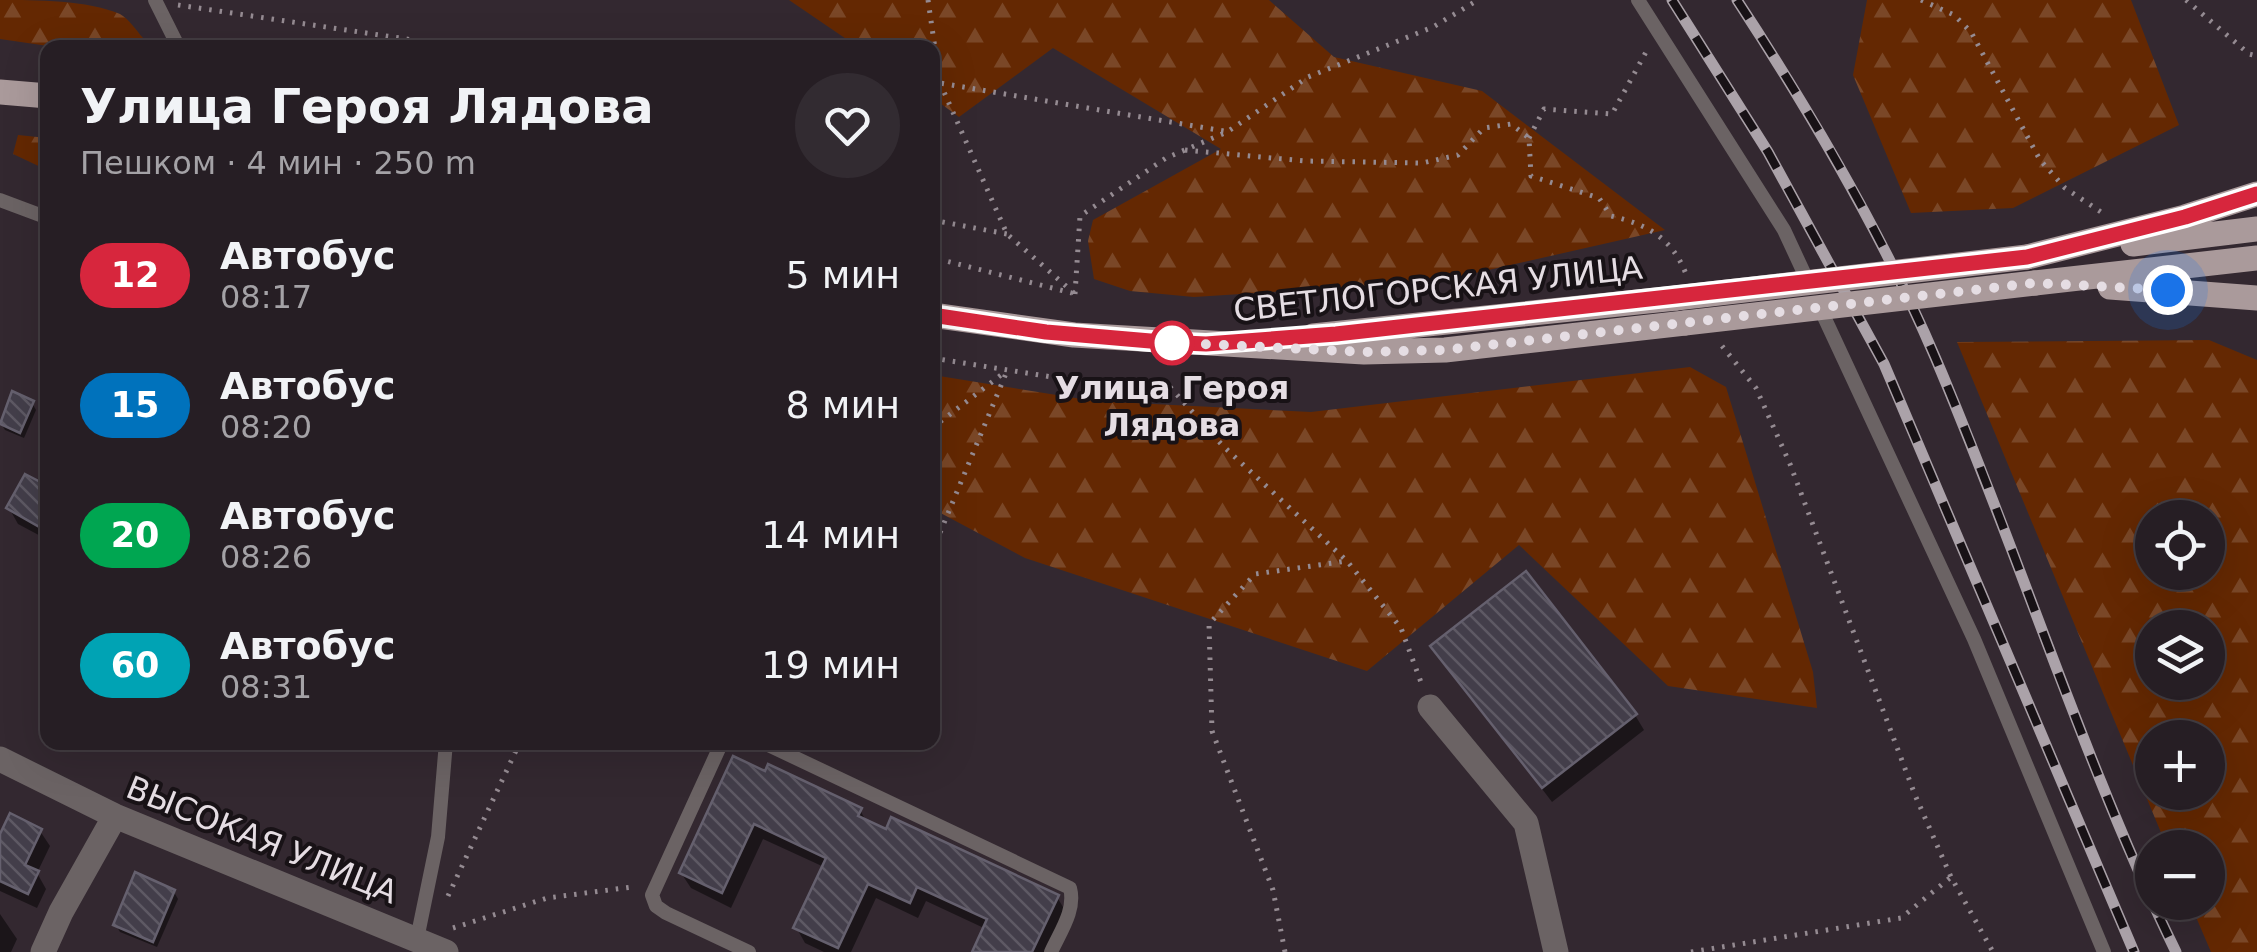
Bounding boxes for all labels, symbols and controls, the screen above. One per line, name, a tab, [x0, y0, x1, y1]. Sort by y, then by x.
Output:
button: heart	[795, 73, 900, 178]
text: Улица Героя Лядова	[80, 78, 654, 134]
text: Пешком · 4 мин · 250 m	[80, 144, 476, 182]
text: Автобус	[220, 234, 395, 278]
street label: СВЕТЛОГОРСКАЯ УЛИЦА	[1232, 249, 1644, 329]
text: 5 мин	[786, 253, 900, 297]
text: 12	[111, 255, 159, 295]
your location	[2143, 265, 2193, 315]
text: 08:17	[220, 278, 312, 316]
marker: Улица Героя Лядова	[1151, 322, 1193, 364]
text: Автобус	[220, 364, 395, 408]
place label: Улица Героя Лядова	[1055, 369, 1289, 444]
text: 8 мин	[786, 383, 900, 427]
text: 15	[111, 385, 159, 425]
text: 08:20	[220, 408, 312, 446]
text: Автобус	[220, 494, 395, 538]
map controls	[2135, 500, 2225, 920]
button: locate	[2135, 500, 2225, 590]
text: 14 мин	[761, 513, 900, 557]
text: 20	[111, 515, 159, 555]
text: 08:26	[220, 538, 312, 576]
button: layers	[2135, 610, 2225, 700]
text: Автобус	[220, 624, 395, 668]
text: 19 мин	[761, 643, 900, 687]
text: 60	[111, 645, 159, 685]
text: 08:31	[220, 668, 312, 706]
button: +	[2135, 720, 2225, 810]
street label: ВЫСОКАЯ УЛИЦА	[121, 768, 403, 912]
button: −	[2135, 830, 2225, 920]

